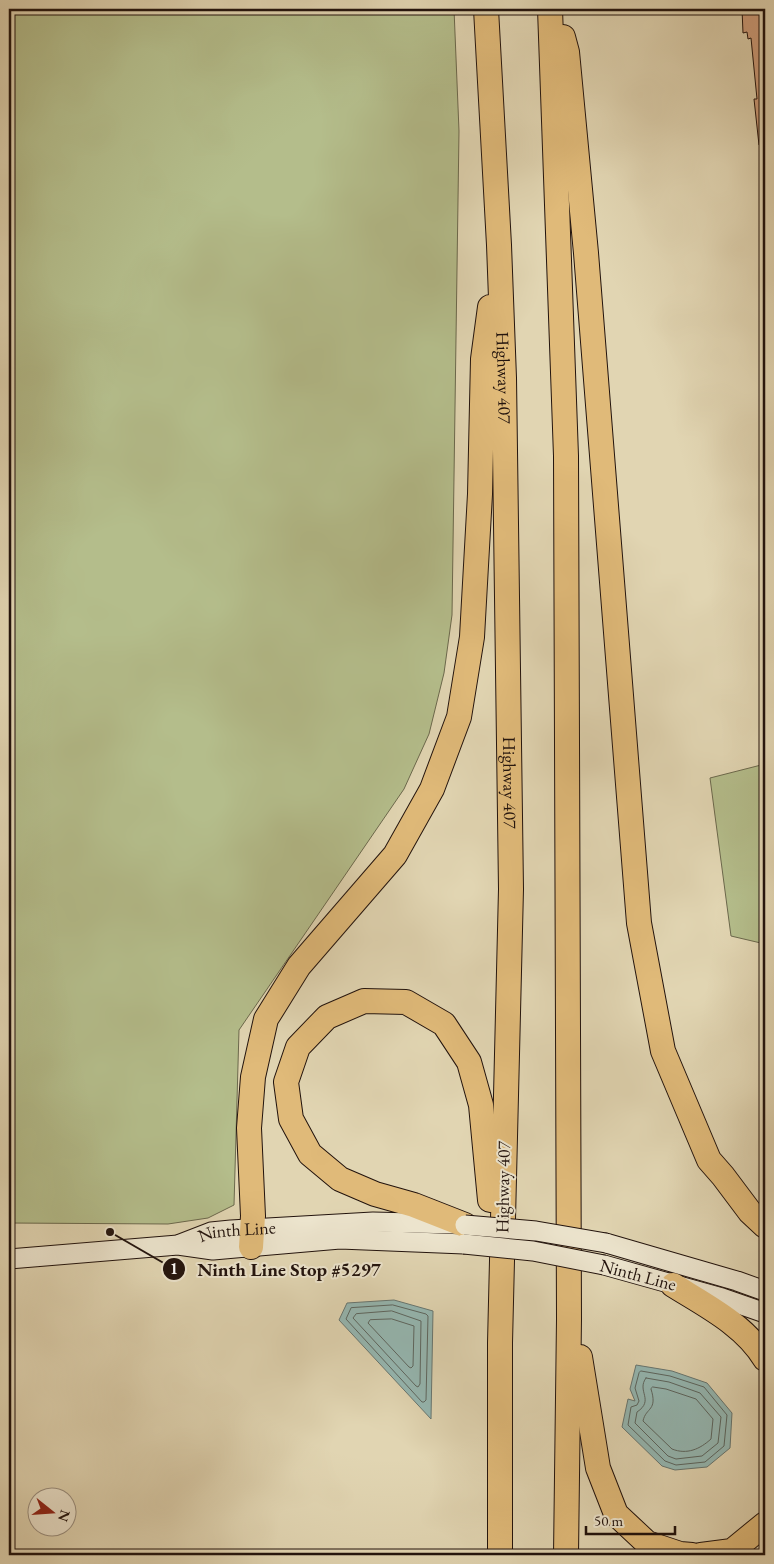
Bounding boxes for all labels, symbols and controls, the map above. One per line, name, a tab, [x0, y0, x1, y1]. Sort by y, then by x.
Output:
street label: Highway 407	[491, 331, 517, 424]
street label: Highway 407	[498, 736, 522, 829]
street label: Highway 407	[490, 1140, 515, 1233]
street label: Ninth Line	[194, 1216, 276, 1247]
callout: Ninth Line Stop #5297	[162, 1252, 390, 1286]
street label: Ninth Line	[597, 1253, 679, 1296]
text: Ninth Line Stop #5297	[197, 1257, 382, 1282]
text: 1	[170, 1259, 178, 1278]
north arrow	[28, 1486, 78, 1536]
scale bar	[586, 1504, 675, 1536]
text: N	[54, 1508, 75, 1524]
text: 50 m	[594, 1511, 623, 1530]

